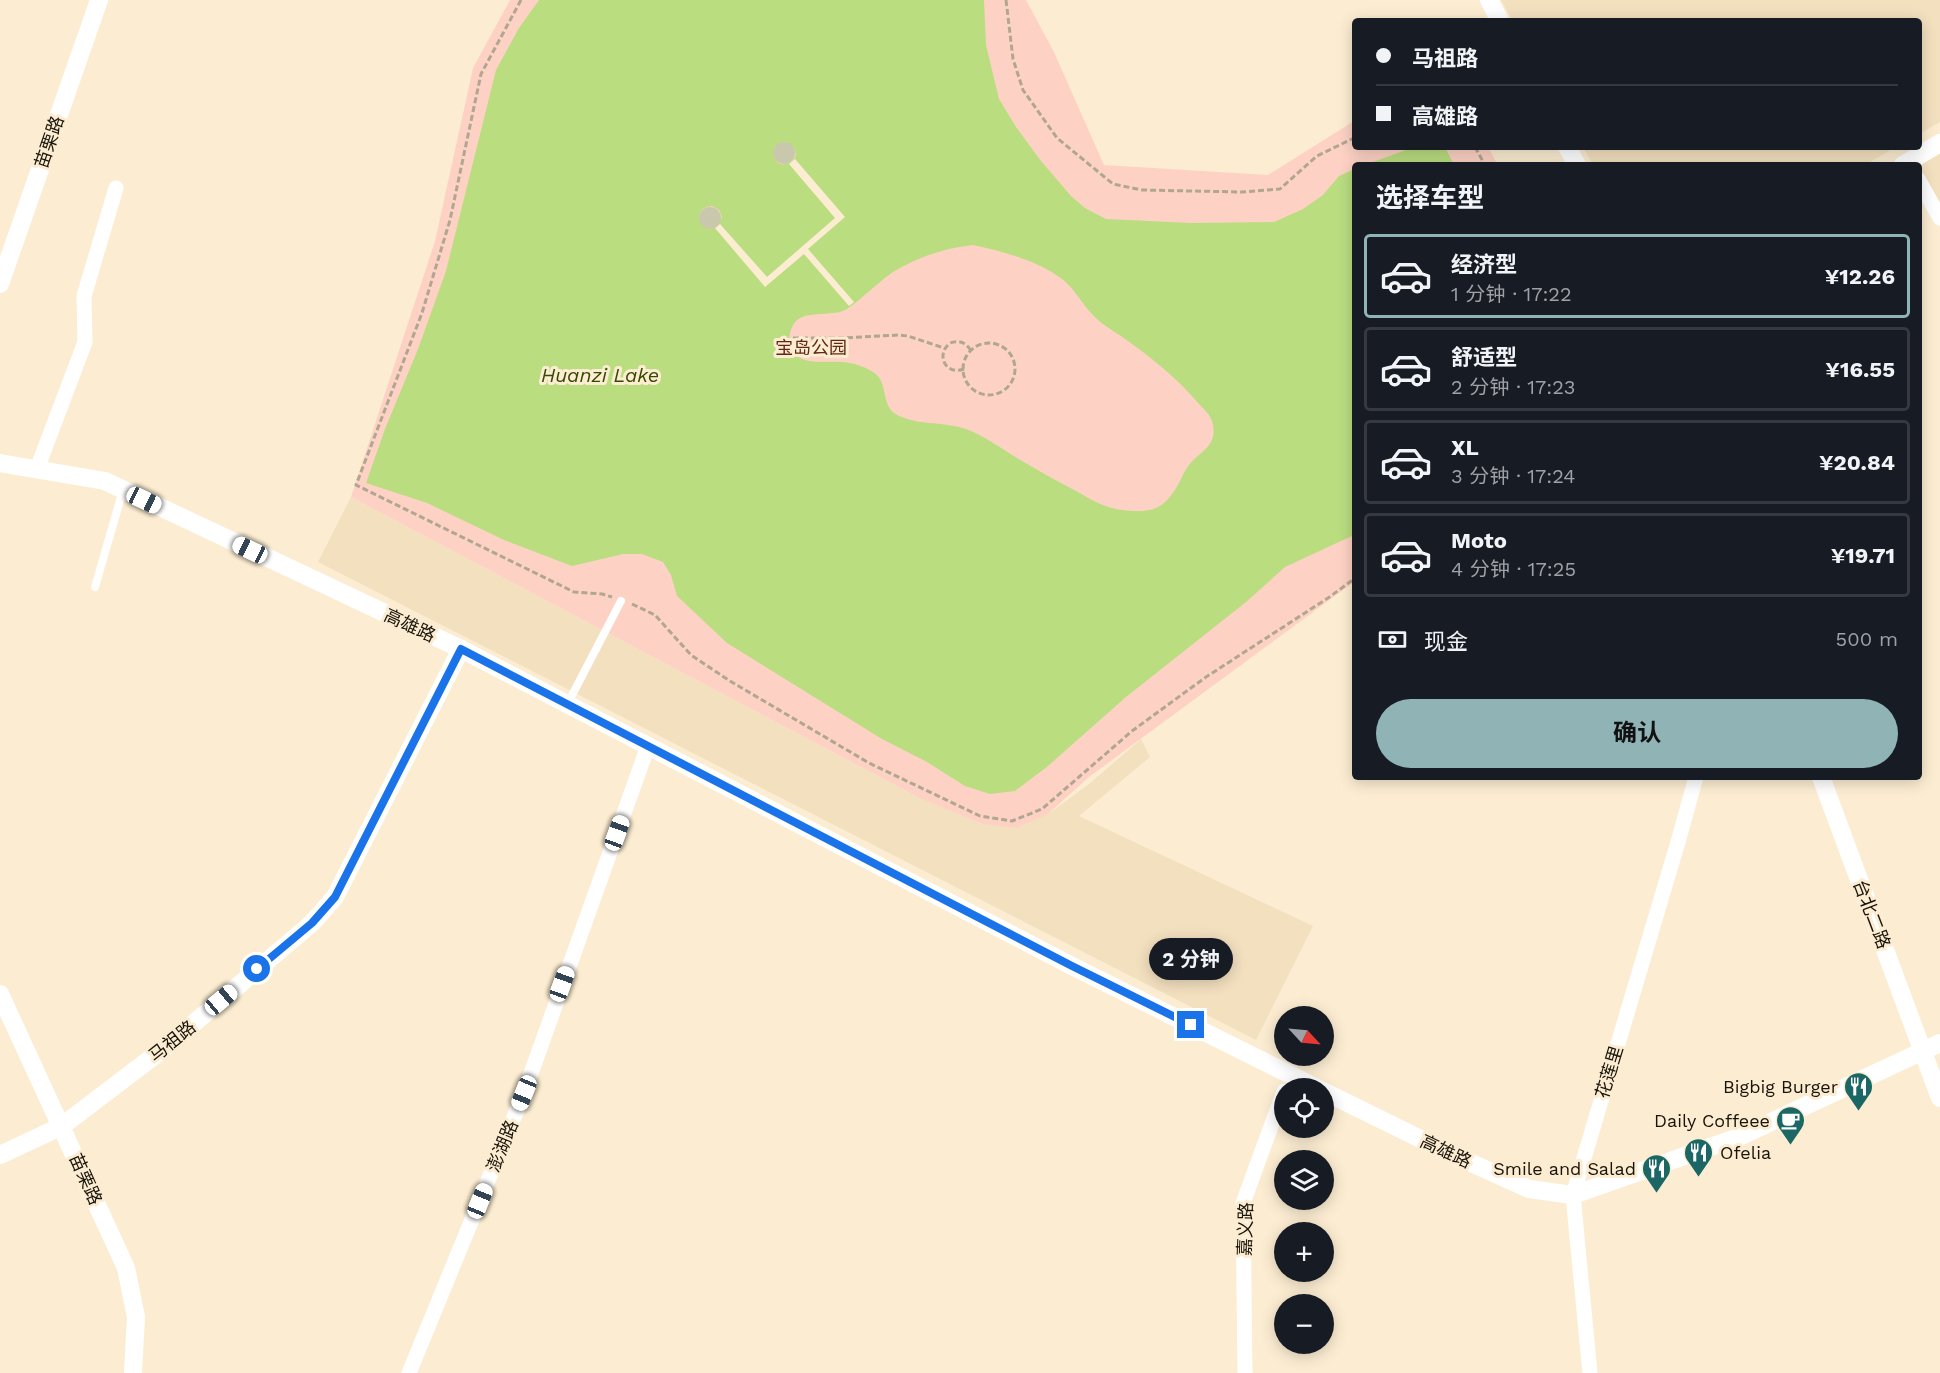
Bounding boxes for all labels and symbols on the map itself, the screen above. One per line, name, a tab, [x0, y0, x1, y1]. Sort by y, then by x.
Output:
street label: 苗栗路	[30, 113, 68, 171]
park label: 宝岛公园	[775, 337, 847, 358]
water label: Huanzi Lake	[541, 363, 659, 387]
car	[124, 484, 164, 516]
car	[230, 534, 270, 566]
street label: 高雄路	[381, 604, 439, 646]
car	[602, 813, 632, 853]
street label: 台北二路	[1849, 877, 1895, 951]
callout: 2 分钟	[1149, 938, 1233, 980]
route start	[243, 955, 270, 982]
car	[547, 964, 577, 1004]
car	[201, 982, 241, 1018]
north arrow	[1274, 1006, 1334, 1066]
route end	[1177, 1011, 1204, 1038]
street label: 马祖路	[144, 1016, 200, 1066]
street label: 花莲里	[1591, 1043, 1627, 1101]
restaurant icon: Bigbig Burger	[1843, 1070, 1875, 1112]
car	[509, 1073, 539, 1113]
place label: Bigbig Burger	[1723, 1076, 1838, 1097]
cafe icon: Daily Coffeee	[1775, 1104, 1807, 1146]
place label: Daily Coffeee	[1654, 1110, 1770, 1131]
street label: 澎湖路	[482, 1117, 522, 1175]
street label: 高雄路	[1417, 1130, 1475, 1172]
restaurant icon: Ofelia	[1683, 1136, 1715, 1178]
place label: Ofelia	[1720, 1142, 1771, 1163]
street label: 苗栗路	[65, 1150, 107, 1208]
restaurant icon: Smile and Salad	[1641, 1152, 1673, 1194]
place label: Smile and Salad	[1493, 1158, 1636, 1179]
car	[465, 1181, 495, 1221]
street label: 嘉义路	[1234, 1202, 1256, 1256]

